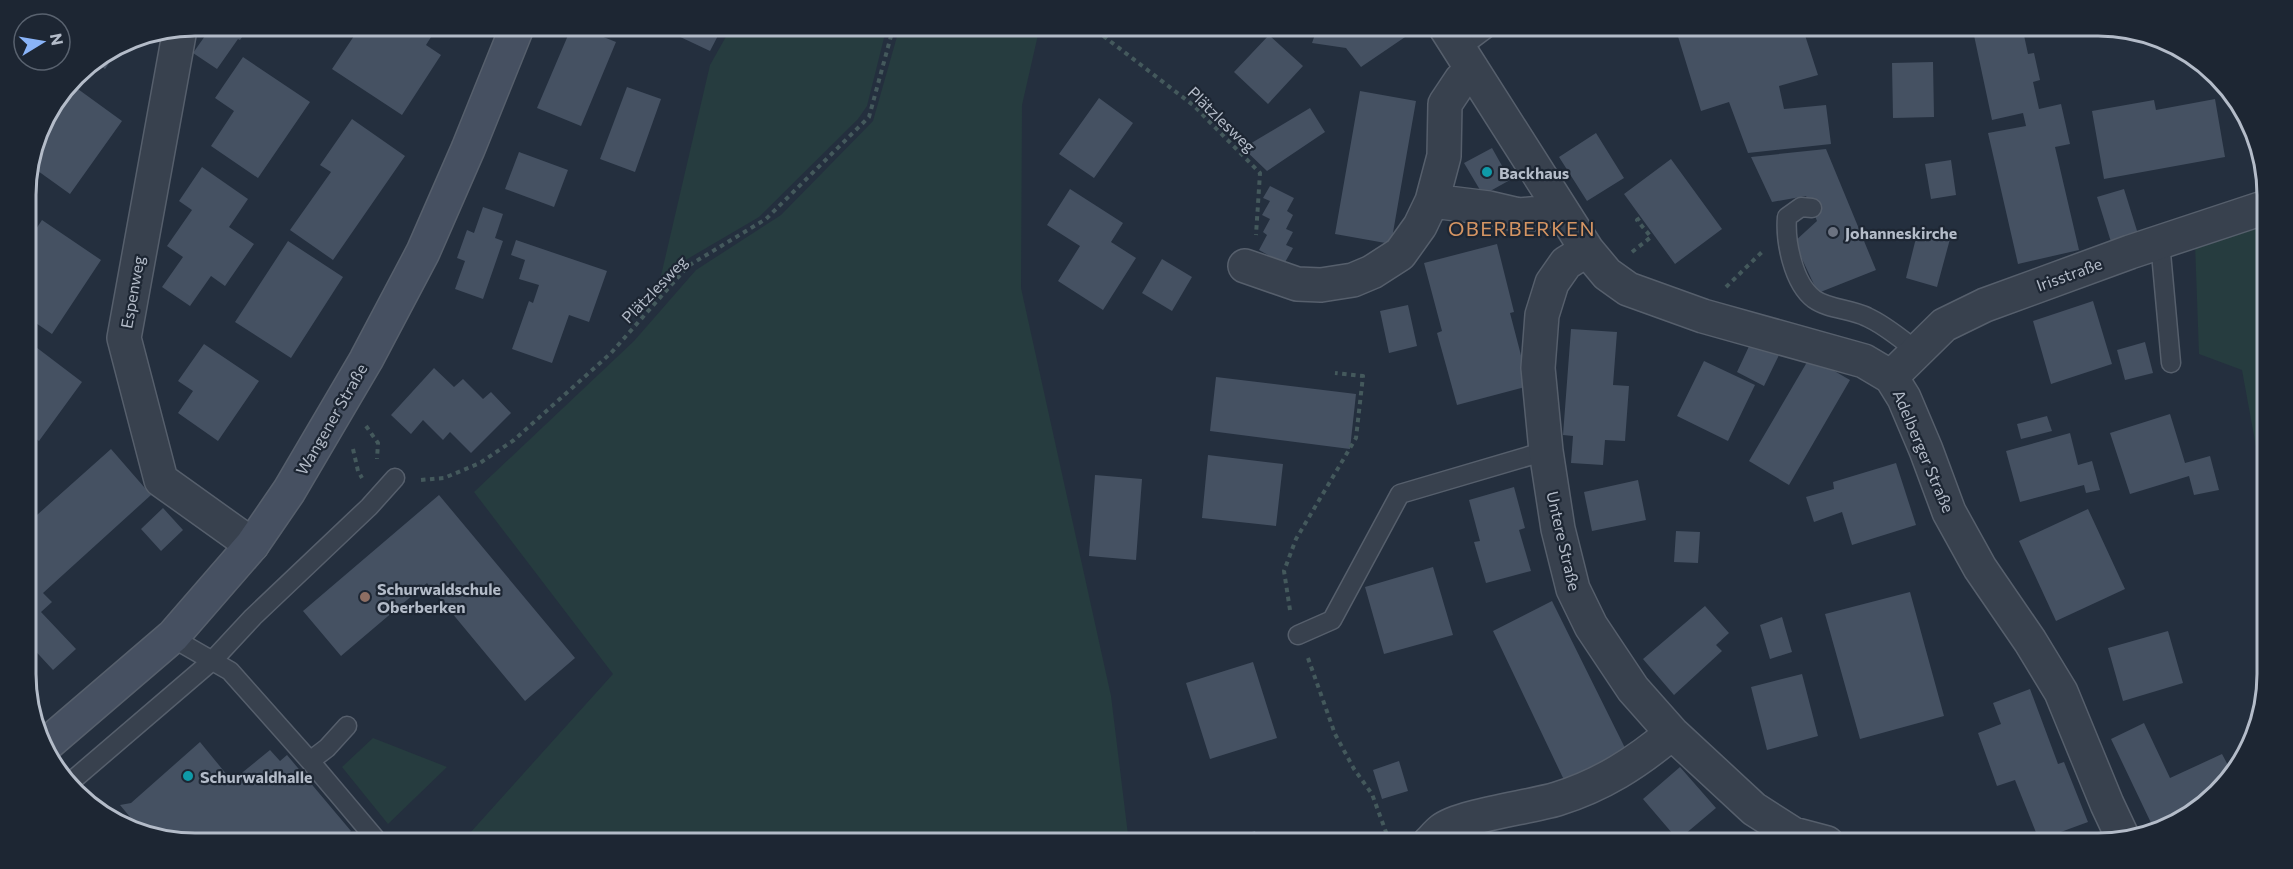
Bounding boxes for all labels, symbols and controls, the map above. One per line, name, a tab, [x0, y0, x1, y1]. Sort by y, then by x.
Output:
north arrow	[12, 12, 72, 72]
text: N	[47, 31, 68, 47]
street label: Plätzlesweg	[1184, 82, 1260, 156]
place label: Backhaus	[1499, 163, 1569, 182]
marker: Backhaus	[1480, 165, 1494, 179]
district label: OBERBERKEN	[1448, 216, 1596, 240]
place label: Johanneskirche	[1845, 223, 1957, 242]
marker: Johanneskirche	[1826, 225, 1840, 239]
street label: Plätzlesweg	[617, 251, 691, 327]
street label: Irisstraße	[2033, 253, 2105, 295]
street label: Espenweg	[116, 254, 148, 330]
street label: Wangener Straße	[291, 360, 371, 478]
street label: Adelberger Straße	[1890, 387, 1958, 515]
street label: Untere Straße	[1543, 489, 1585, 593]
place label: Schurwaldschule Oberberken	[377, 579, 501, 616]
marker: Schurwaldschule Oberberken	[358, 590, 372, 604]
place label: Schurwaldhalle	[200, 767, 312, 786]
marker: Schurwaldhalle	[181, 769, 195, 783]

